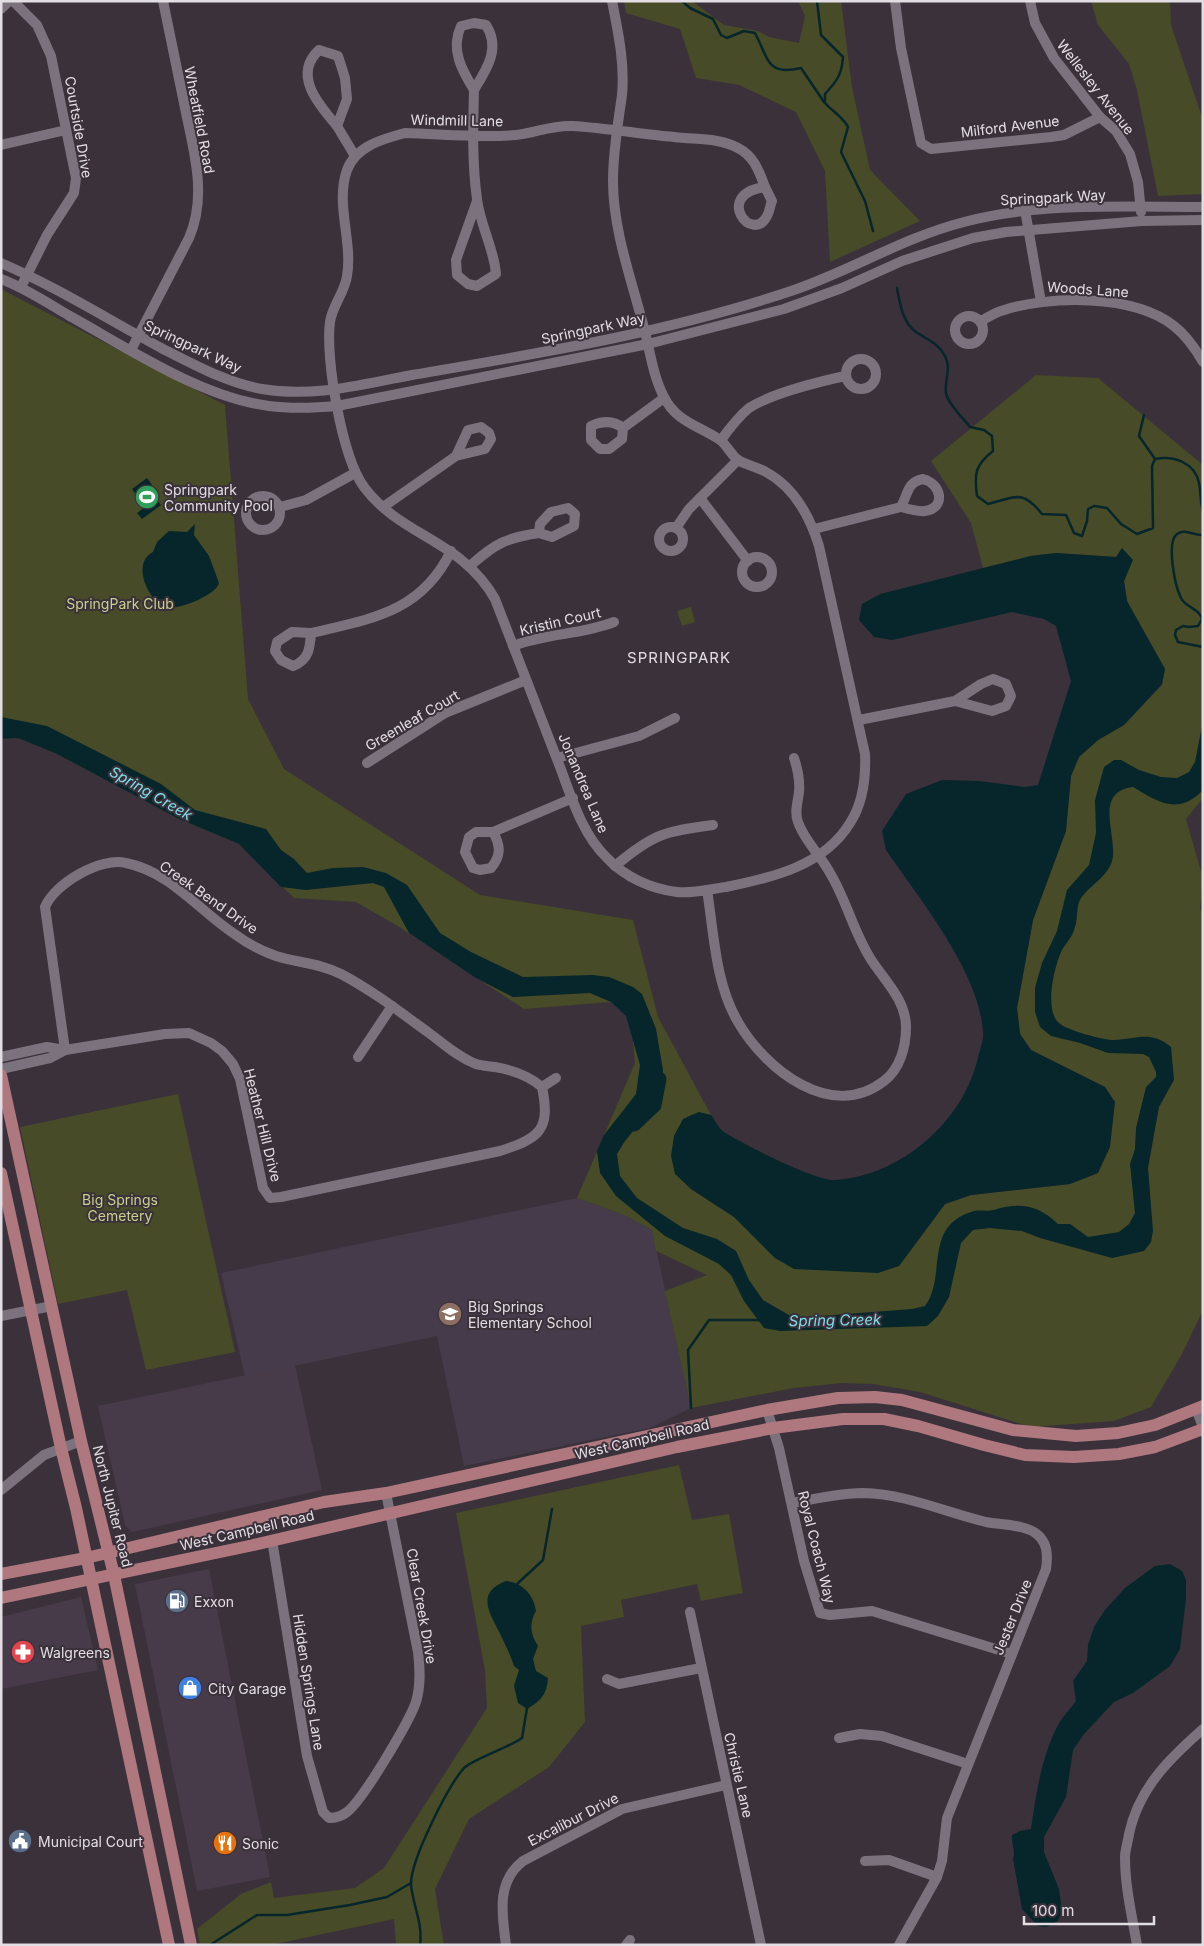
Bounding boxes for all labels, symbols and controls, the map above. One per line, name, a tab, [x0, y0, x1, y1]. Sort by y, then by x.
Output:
street label: Wellesley Avenue	[1054, 36, 1138, 138]
street label: Wheatfield Road	[181, 65, 219, 175]
street label: Courtside Drive	[62, 75, 96, 179]
street label: Windmill Lane	[411, 111, 503, 129]
street label: Milford Avenue	[960, 112, 1060, 140]
street label: Springpark Way	[1000, 186, 1106, 208]
street label: Woods Lane	[1047, 278, 1129, 300]
street label: Springpark Way	[540, 309, 647, 347]
street label: Springpark Way	[142, 316, 245, 376]
place label: Springpark Community Pool	[164, 481, 273, 514]
sports icon: Springpark Community Pool	[134, 484, 160, 510]
park label: SpringPark Club	[66, 595, 174, 612]
street label: Kristin Court	[518, 603, 603, 639]
district label: SPRINGPARK	[627, 648, 731, 667]
street label: Greenleaf Court	[362, 686, 462, 754]
street label: Jonandrea Lane	[555, 731, 613, 835]
water label: Spring Creek	[106, 762, 196, 825]
street label: Creek Bend Drive	[157, 857, 261, 937]
street label: Heather Hill Drive	[241, 1067, 285, 1183]
park label: Big Springs Cemetery	[82, 1191, 158, 1224]
place label: Big Springs Elementary School	[468, 1298, 592, 1331]
school or university icon: Big Springs Elementary School	[437, 1301, 463, 1327]
water label: Spring Creek	[789, 1310, 882, 1330]
street label: West Campbell Road	[573, 1415, 711, 1463]
street label: North Jupiter Road	[90, 1443, 136, 1569]
street label: Royal Coach Way	[795, 1489, 839, 1605]
street label: West Campbell Road	[178, 1506, 316, 1554]
street label: Clear Creek Drive	[403, 1547, 441, 1665]
street label: Jester Drive	[989, 1577, 1035, 1657]
fuel station icon: Exxon	[164, 1588, 190, 1614]
place label: Exxon	[194, 1593, 234, 1610]
street label: Hidden Springs Lane	[290, 1612, 328, 1752]
pharmacy icon: Walgreens	[10, 1639, 36, 1665]
place label: Walgreens	[40, 1644, 110, 1661]
shop icon: City Garage	[177, 1675, 203, 1701]
place label: City Garage	[208, 1680, 286, 1697]
street label: Christie Lane	[721, 1731, 757, 1819]
street label: Excalibur Drive	[525, 1789, 621, 1849]
public building icon: Municipal Court	[7, 1828, 33, 1854]
restaurant icon: Sonic	[212, 1830, 238, 1856]
place label: Municipal Court	[38, 1833, 143, 1850]
place label: Sonic	[242, 1835, 279, 1852]
scale bar	[1024, 1894, 1154, 1926]
text: 100 m	[1032, 1901, 1074, 1920]

